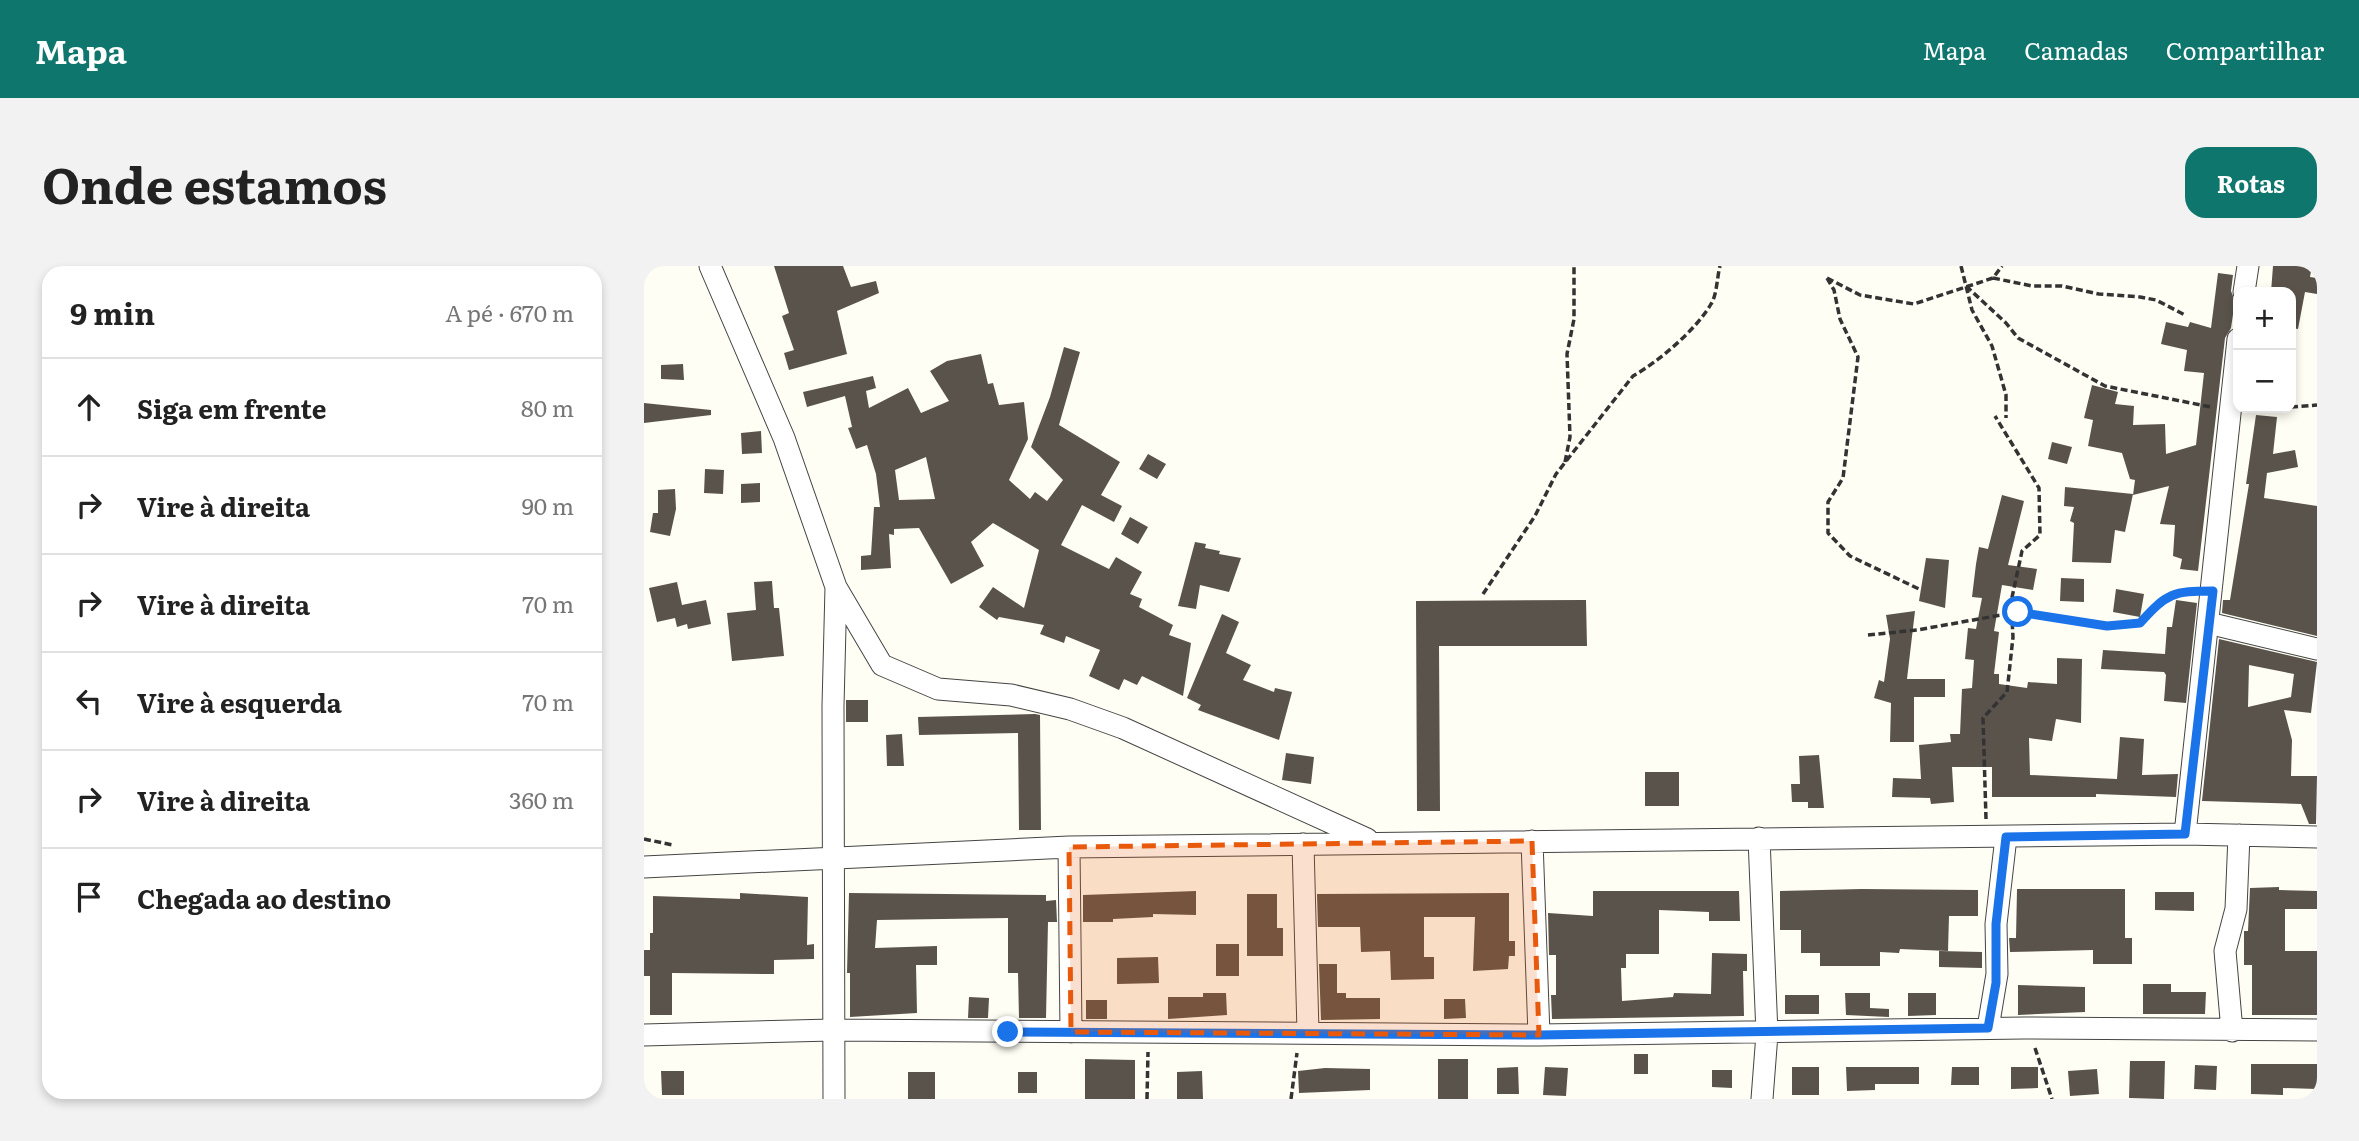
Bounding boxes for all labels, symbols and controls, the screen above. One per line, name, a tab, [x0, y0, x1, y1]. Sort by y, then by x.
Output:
text: Mapa	[35, 25, 127, 74]
text: Mapa	[1922, 32, 1986, 67]
text: Camadas	[2024, 32, 2128, 67]
text: Compartilhar	[2166, 32, 2324, 67]
text: Onde estamos	[42, 146, 387, 219]
button: Rotas	[2185, 147, 2317, 218]
map controls	[2233, 287, 2296, 413]
button: +	[2233, 287, 2296, 350]
text: 9 min	[70, 290, 155, 334]
text: A pé · 670 m	[445, 295, 574, 329]
button: −	[2233, 350, 2296, 413]
icon: ahead	[70, 388, 108, 426]
text: Siga em frente	[137, 388, 326, 427]
text: 80 m	[521, 390, 574, 424]
icon: right	[70, 486, 108, 524]
text: Vire à direita	[137, 486, 310, 525]
text: 90 m	[522, 488, 574, 522]
icon: right	[70, 584, 108, 622]
text: Vire à direita	[137, 584, 310, 623]
text: 70 m	[522, 586, 574, 620]
route start	[2002, 596, 2033, 627]
icon: left	[70, 682, 108, 720]
text: Vire à esquerda	[137, 682, 342, 721]
text: 70 m	[522, 684, 574, 718]
icon: right	[70, 780, 108, 818]
text: Vire à direita	[137, 780, 310, 819]
text: 360 m	[509, 782, 574, 816]
icon: arrive	[70, 878, 108, 916]
text: Chegada ao destino	[137, 878, 391, 917]
route end	[992, 1016, 1023, 1047]

